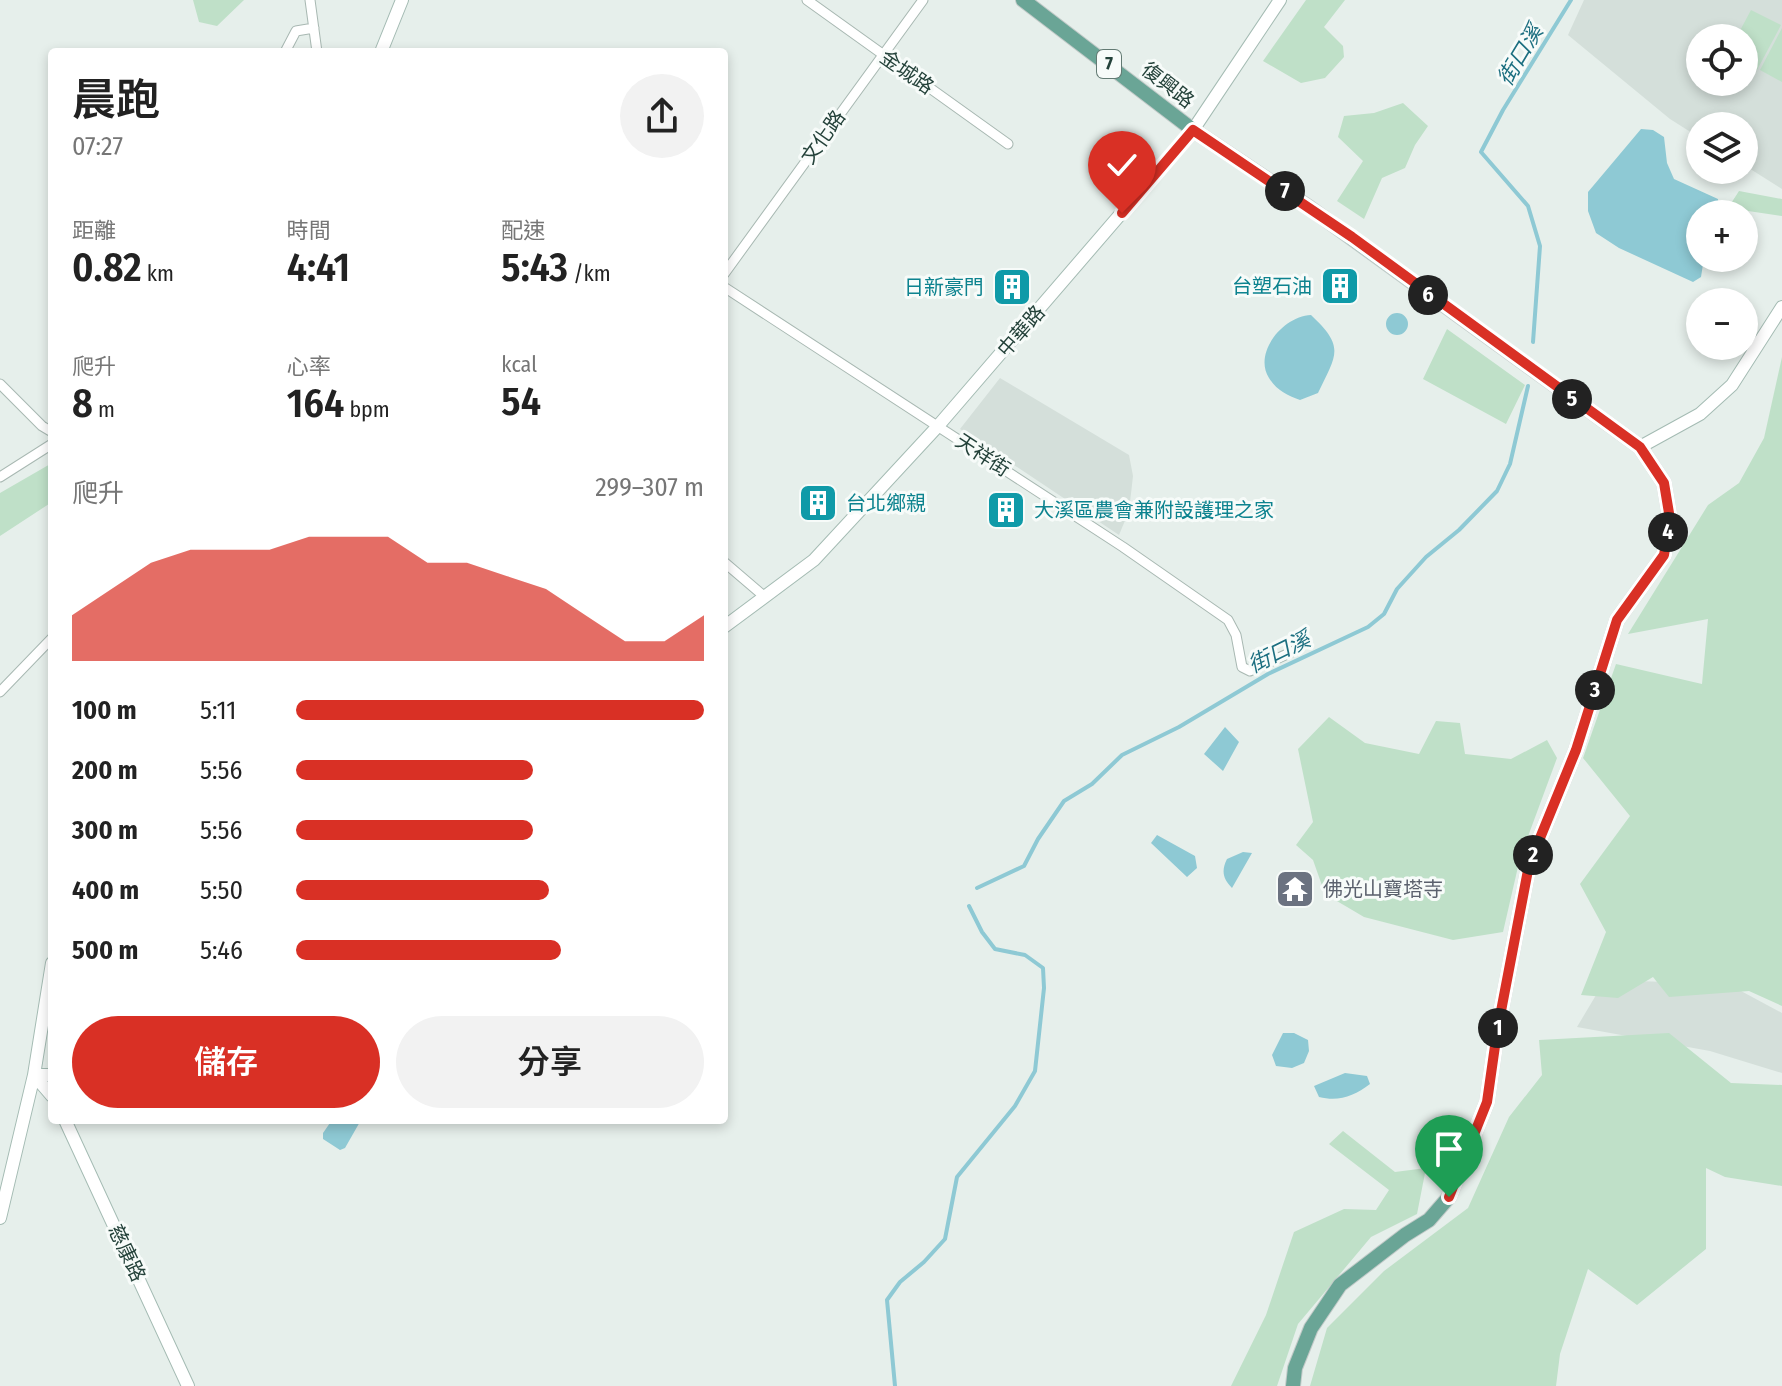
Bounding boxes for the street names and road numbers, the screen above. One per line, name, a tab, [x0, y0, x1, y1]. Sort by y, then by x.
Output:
street label: 金城路	[876, 45, 938, 99]
road number: 7	[1097, 50, 1121, 78]
street label: 復興路	[1137, 57, 1199, 113]
street label: 文化路	[796, 106, 850, 168]
street label: 中華路	[992, 300, 1050, 362]
street label: 天祥街	[951, 429, 1015, 481]
street label: 慈康路	[103, 1221, 151, 1285]

